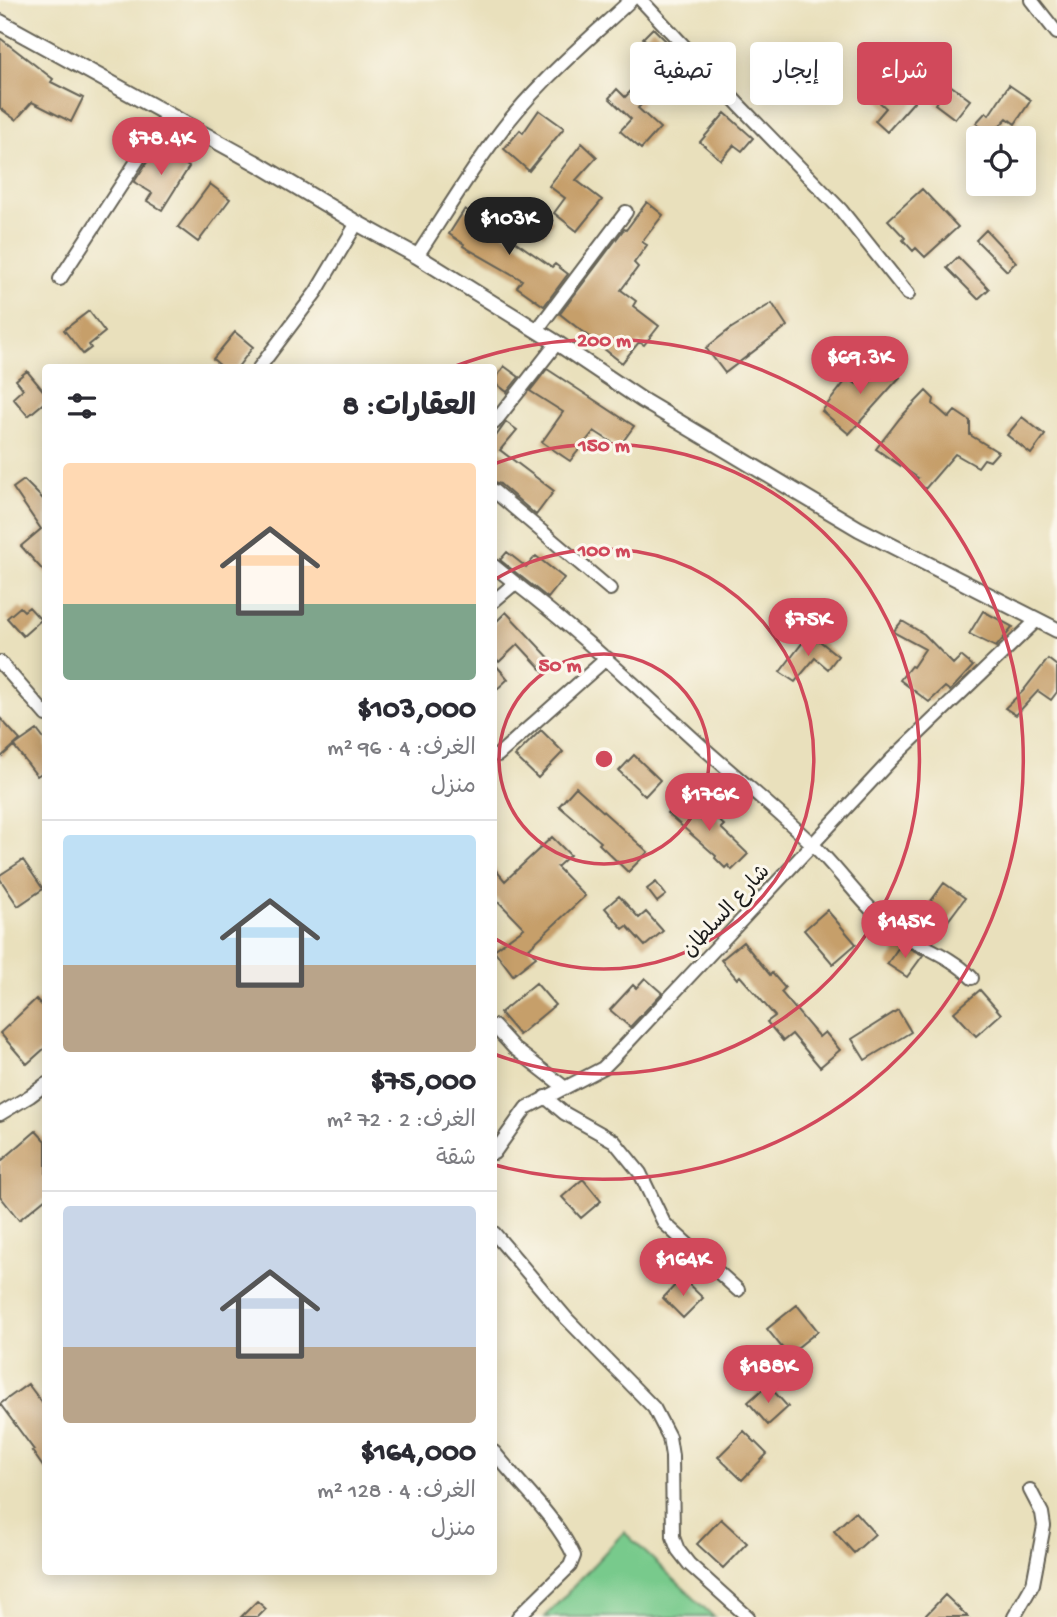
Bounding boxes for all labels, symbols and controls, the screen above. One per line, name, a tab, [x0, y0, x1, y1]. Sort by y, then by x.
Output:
chip: تصفية	[630, 42, 736, 105]
chip: إيجار	[750, 42, 843, 105]
chip: شراء	[857, 42, 952, 105]
pin: $78.4K	[104, 118, 218, 177]
text: $78.4K	[128, 126, 194, 153]
map controls	[966, 126, 1036, 196]
button: locate	[966, 126, 1036, 196]
pin: $103K	[460, 198, 558, 257]
text: $103K	[480, 206, 538, 233]
text: 200 m	[577, 330, 631, 355]
pin: $69.3K	[803, 336, 917, 396]
text: $69.3K	[827, 345, 893, 372]
icon: filters	[63, 387, 101, 425]
text: العقارات: 8	[343, 391, 476, 426]
text: 150 m	[577, 435, 630, 460]
icon: home	[207, 508, 333, 634]
text: 100 m	[577, 540, 630, 565]
pin: $75K	[767, 598, 849, 658]
text: $75K	[784, 607, 832, 634]
text: 50 m	[539, 655, 582, 680]
text: $103,000	[357, 694, 476, 729]
text: الغرف: 4 · 96 m²	[327, 736, 476, 763]
centre of rings	[592, 747, 616, 771]
text: منزل	[431, 774, 476, 801]
pin: $176K	[660, 774, 758, 833]
text: $176K	[681, 782, 737, 809]
street label: شارع السلطان	[678, 861, 777, 964]
icon: home	[207, 880, 333, 1006]
pin: $145K	[856, 900, 954, 960]
text: $145K	[877, 909, 933, 936]
text: $75,000	[371, 1066, 476, 1101]
text: الغرف: 2 · 72 m²	[327, 1108, 476, 1135]
text: شقة	[436, 1146, 476, 1173]
pin: $164K	[634, 1238, 732, 1298]
text: $164K	[656, 1247, 710, 1274]
icon: home	[207, 1251, 333, 1377]
pin: $188K	[719, 1346, 817, 1405]
text: $188K	[739, 1354, 797, 1381]
text: $164,000	[360, 1437, 476, 1472]
text: الغرف: 4 · 128 m²	[317, 1479, 476, 1506]
text: منزل	[431, 1517, 476, 1544]

